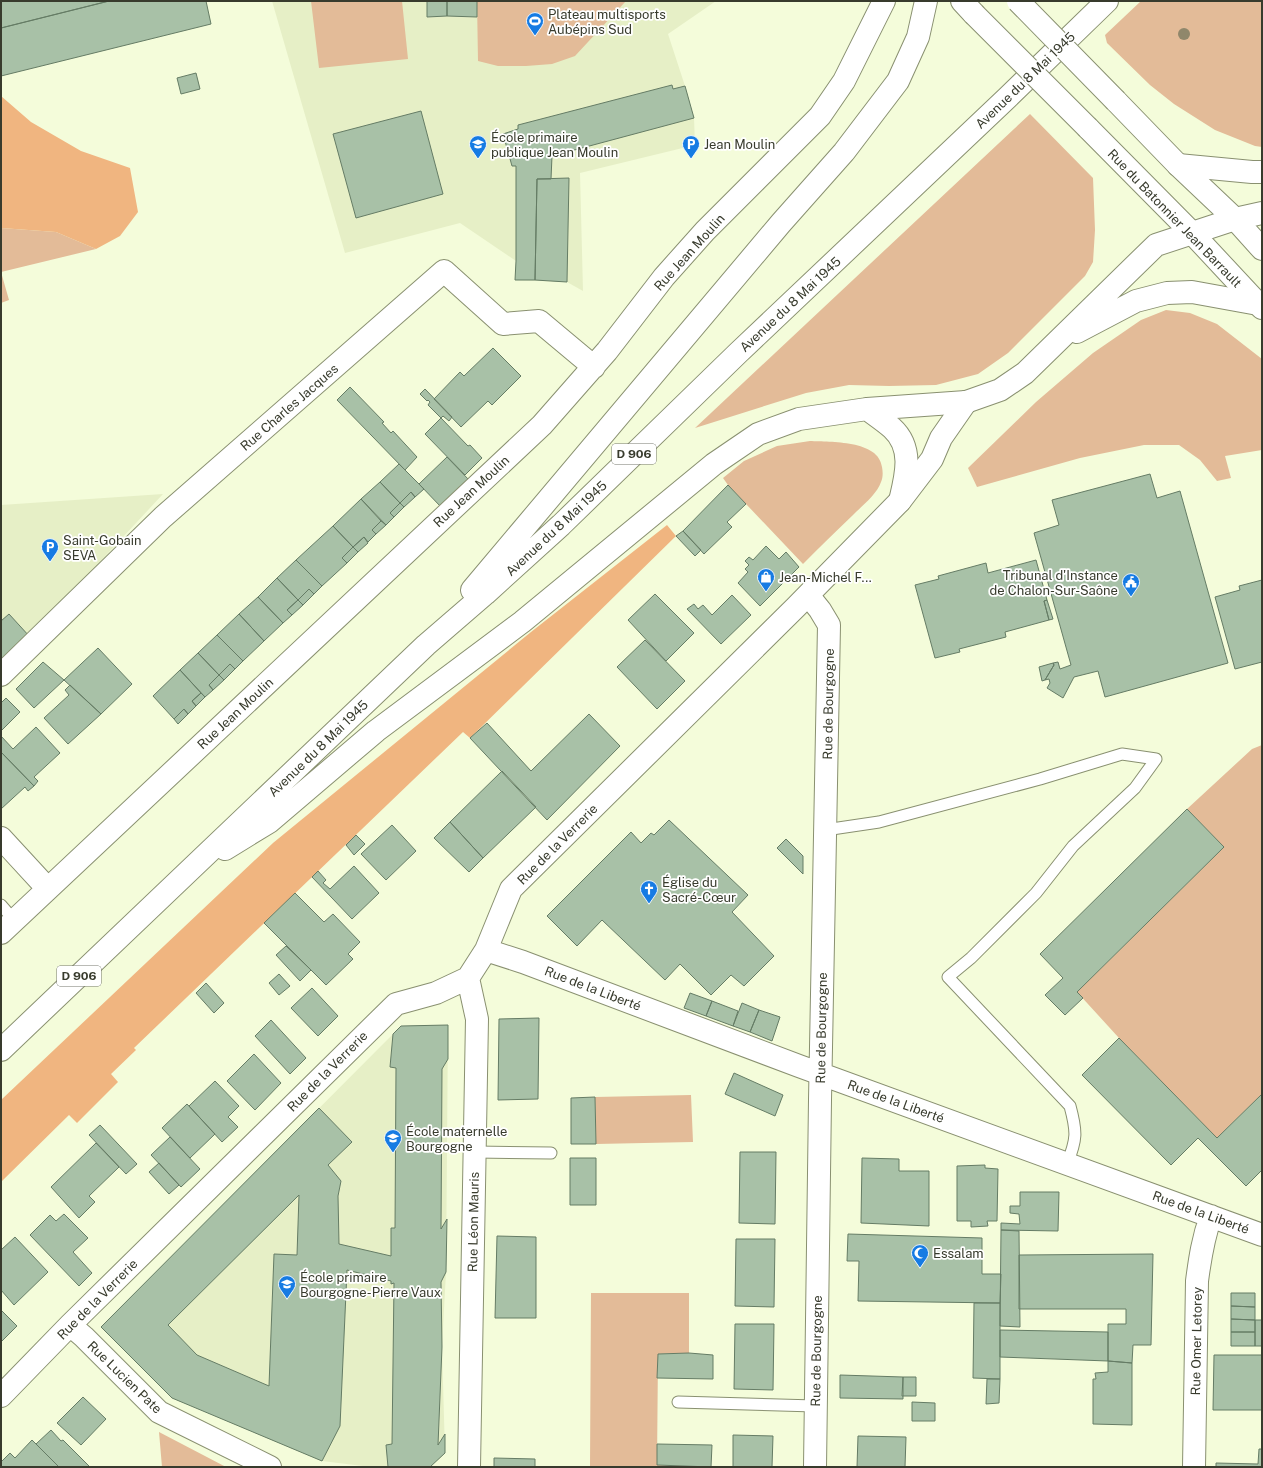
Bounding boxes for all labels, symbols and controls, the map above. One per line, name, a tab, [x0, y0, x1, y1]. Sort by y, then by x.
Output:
place label: Plateau multisports Aubépins Sud	[548, 7, 666, 37]
sports icon: Plateau multisports Aubépins Sud	[525, 11, 545, 36]
street label: Avenue du 8 Mai 1945	[973, 29, 1078, 132]
place label: École primaire publique Jean Moulin	[491, 129, 618, 160]
school or university icon: École primaire publique Jean Moulin	[468, 134, 488, 159]
parking icon: Jean Moulin	[681, 134, 701, 159]
place label: Jean Moulin	[704, 137, 775, 152]
street label: Rue du Batonnier Jean Barrault	[1105, 146, 1245, 290]
street label: Rue Jean Moulin	[651, 211, 728, 294]
street label: Avenue du 8 Mai 1945	[737, 254, 844, 355]
street label: Rue Charles Jacques	[237, 361, 341, 454]
road number: D 906	[612, 444, 656, 464]
street label: Rue Jean Moulin	[430, 452, 512, 530]
street label: Avenue du 8 Mai 1945	[503, 478, 610, 579]
place label: Saint-Gobain SEVA	[63, 533, 142, 563]
parking icon: Saint-Gobain SEVA	[40, 537, 60, 562]
shop icon: Jean-Michel F...	[756, 567, 776, 592]
place label: Tribunal d'Instance de Chalon-Sur-Saône	[990, 568, 1118, 598]
place label: Jean-Michel F...	[779, 570, 872, 585]
public building icon: Tribunal d'Instance de Chalon-Sur-Saône	[1121, 572, 1141, 597]
street label: Rue de Bourgogne	[820, 648, 837, 760]
street label: Rue Jean Moulin	[194, 674, 276, 752]
street label: Avenue du 8 Mai 1945	[266, 697, 371, 800]
street label: Rue de la Verrerie	[514, 801, 601, 888]
place label: Église du Sacré-Cœur	[662, 874, 736, 905]
church icon: Église du Sacré-Cœur	[639, 879, 659, 904]
street label: Rue de la Liberté	[543, 963, 643, 1014]
road number: D 906	[57, 966, 101, 986]
street label: Rue de Bourgogne	[813, 972, 830, 1084]
street label: Rue de la Verrerie	[284, 1028, 371, 1115]
street label: Rue de la Liberté	[845, 1077, 946, 1126]
place label: École maternelle Bourgogne	[406, 1123, 507, 1154]
school or university icon: École maternelle Bourgogne	[383, 1128, 403, 1153]
street label: Rue Léon Mauris	[465, 1172, 482, 1272]
street label: Rue de la Liberté	[1150, 1188, 1251, 1237]
mosque icon: Essalam	[910, 1243, 930, 1268]
place label: Essalam	[933, 1246, 984, 1261]
street label: Rue de la Verrerie	[54, 1256, 141, 1343]
place label: École primaire Bourgogne-Pierre Vaux	[300, 1269, 441, 1300]
school or university icon: École primaire Bourgogne-Pierre Vaux	[277, 1274, 297, 1299]
street label: Rue Omer Letorey	[1188, 1286, 1205, 1395]
street label: Rue de Bourgogne	[808, 1295, 825, 1407]
street label: Rue Lucien Pate	[84, 1338, 165, 1417]

